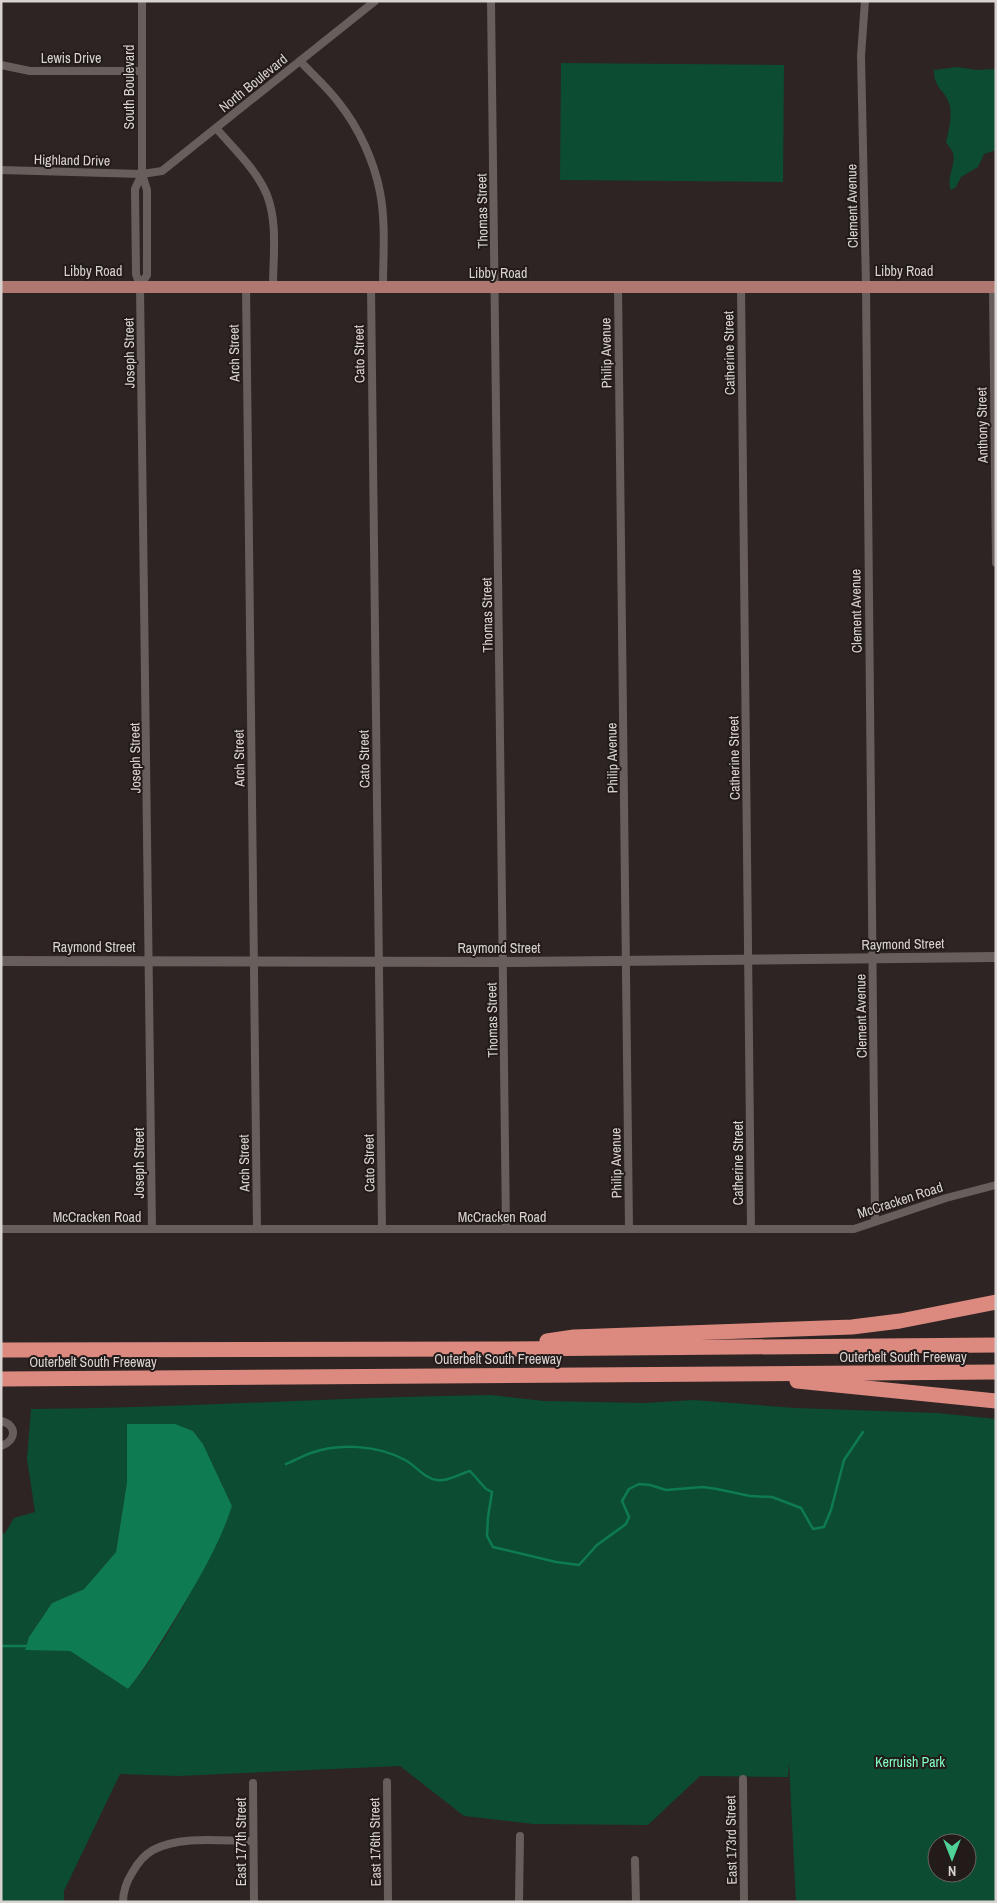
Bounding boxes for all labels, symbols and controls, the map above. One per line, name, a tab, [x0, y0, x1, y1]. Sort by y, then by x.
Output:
street label: South Boulevard	[120, 45, 138, 129]
street label: Lewis Drive	[41, 49, 101, 67]
street label: North Boulevard	[215, 50, 291, 116]
street label: Highland Drive	[34, 150, 110, 170]
street label: Clement Avenue	[842, 164, 862, 248]
street label: Thomas Street	[472, 173, 492, 249]
street label: Libby Road	[64, 262, 122, 280]
street label: Libby Road	[875, 262, 933, 280]
street label: Libby Road	[469, 264, 527, 282]
street label: Catherine Street	[719, 311, 739, 395]
street label: Joseph Street	[119, 317, 139, 389]
street label: Philip Avenue	[596, 318, 616, 388]
street label: Arch Street	[225, 324, 244, 383]
street label: Cato Street	[349, 325, 369, 383]
street label: Anthony Street	[972, 387, 992, 464]
street label: Clement Avenue	[846, 569, 866, 653]
street label: Thomas Street	[477, 577, 497, 653]
street label: Catherine Street	[724, 716, 744, 800]
street label: Joseph Street	[125, 722, 145, 794]
street label: Philip Avenue	[602, 723, 622, 793]
street label: Arch Street	[230, 729, 249, 788]
street label: Cato Street	[354, 730, 374, 788]
street label: Raymond Street	[861, 934, 945, 954]
street label: Raymond Street	[53, 938, 135, 956]
street label: Raymond Street	[458, 939, 540, 957]
street label: Clement Avenue	[851, 974, 871, 1058]
street label: Thomas Street	[482, 982, 502, 1058]
street label: Catherine Street	[729, 1121, 747, 1205]
street label: Joseph Street	[130, 1128, 148, 1198]
street label: Philip Avenue	[606, 1128, 626, 1198]
street label: Arch Street	[235, 1134, 254, 1193]
street label: Cato Street	[359, 1134, 379, 1192]
street label: McCracken Road	[855, 1178, 945, 1222]
street label: McCracken Road	[53, 1208, 141, 1226]
street label: McCracken Road	[458, 1208, 546, 1226]
street label: Outerbelt South Freeway	[839, 1348, 967, 1366]
street label: Outerbelt South Freeway	[434, 1350, 562, 1368]
street label: Outerbelt South Freeway	[29, 1353, 157, 1371]
park label: Kerruish Park	[875, 1753, 945, 1771]
street label: East 173rd Street	[721, 1795, 741, 1885]
street label: East 176th Street	[365, 1797, 385, 1887]
street label: East 177th Street	[232, 1798, 250, 1886]
north arrow	[927, 1833, 977, 1883]
text: N	[948, 1862, 956, 1880]

